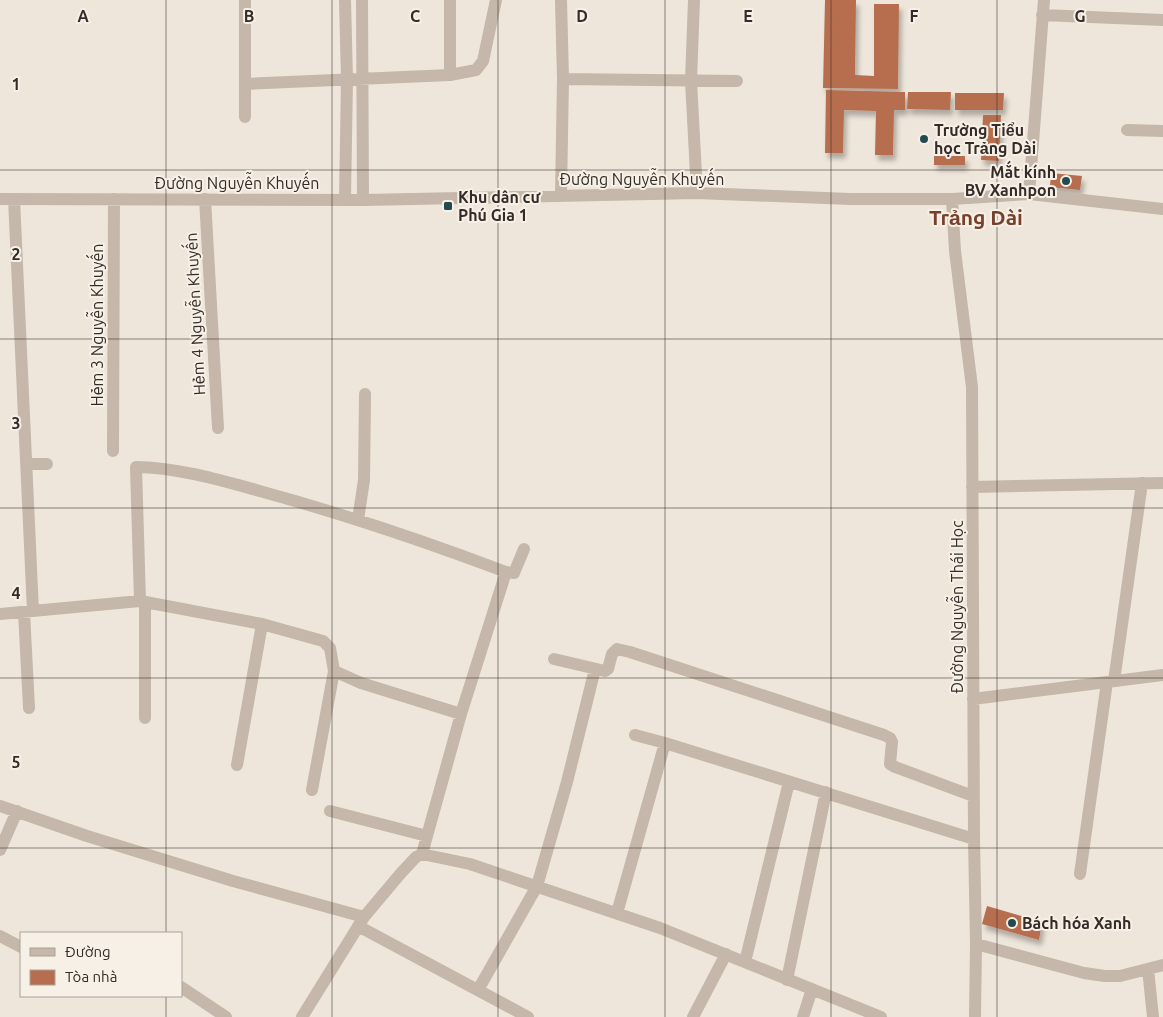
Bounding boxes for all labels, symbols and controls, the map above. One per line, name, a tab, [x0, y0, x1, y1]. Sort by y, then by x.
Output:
text: A	[77, 7, 89, 25]
text: B	[244, 7, 254, 25]
text: C	[410, 7, 420, 25]
text: D	[576, 7, 588, 25]
text: E	[743, 7, 753, 25]
text: F	[910, 7, 919, 25]
text: G	[1074, 7, 1086, 25]
text: 1	[11, 75, 21, 93]
place label: Trường Tiểu học Trảng Dài	[934, 121, 1036, 157]
marker: Trường Tiểu học Trảng Dài	[918, 133, 930, 145]
place label: Mắt kính BV Xanhpon	[965, 160, 1056, 199]
street label: Đường Nguyễn Khuyến	[559, 167, 725, 188]
street label: Đường Nguyễn Khuyến	[154, 171, 320, 192]
marker: Mắt kính BV Xanhpon	[1060, 175, 1072, 187]
place label: Khu dân cư Phú Gia 1	[458, 188, 541, 224]
marker: Khu dân cư Phú Gia 1	[442, 200, 454, 212]
district label: Trảng Dài	[929, 205, 1023, 229]
street label: Hẻm 4 Nguyễn Khuyến	[179, 232, 208, 396]
street label: Hẻm 3 Nguyễn Khuyến	[85, 244, 106, 406]
text: 2	[11, 245, 21, 263]
text: 3	[11, 414, 21, 432]
street label: Đường Nguyễn Thái Học	[945, 520, 966, 694]
text: 4	[11, 584, 21, 602]
text: 5	[11, 753, 21, 771]
place label: Bách hóa Xanh	[1022, 914, 1131, 932]
marker: Bách hóa Xanh	[1006, 917, 1018, 929]
legend	[20, 932, 182, 997]
text: Đường	[65, 943, 111, 960]
text: Tòa nhà	[65, 968, 117, 985]

